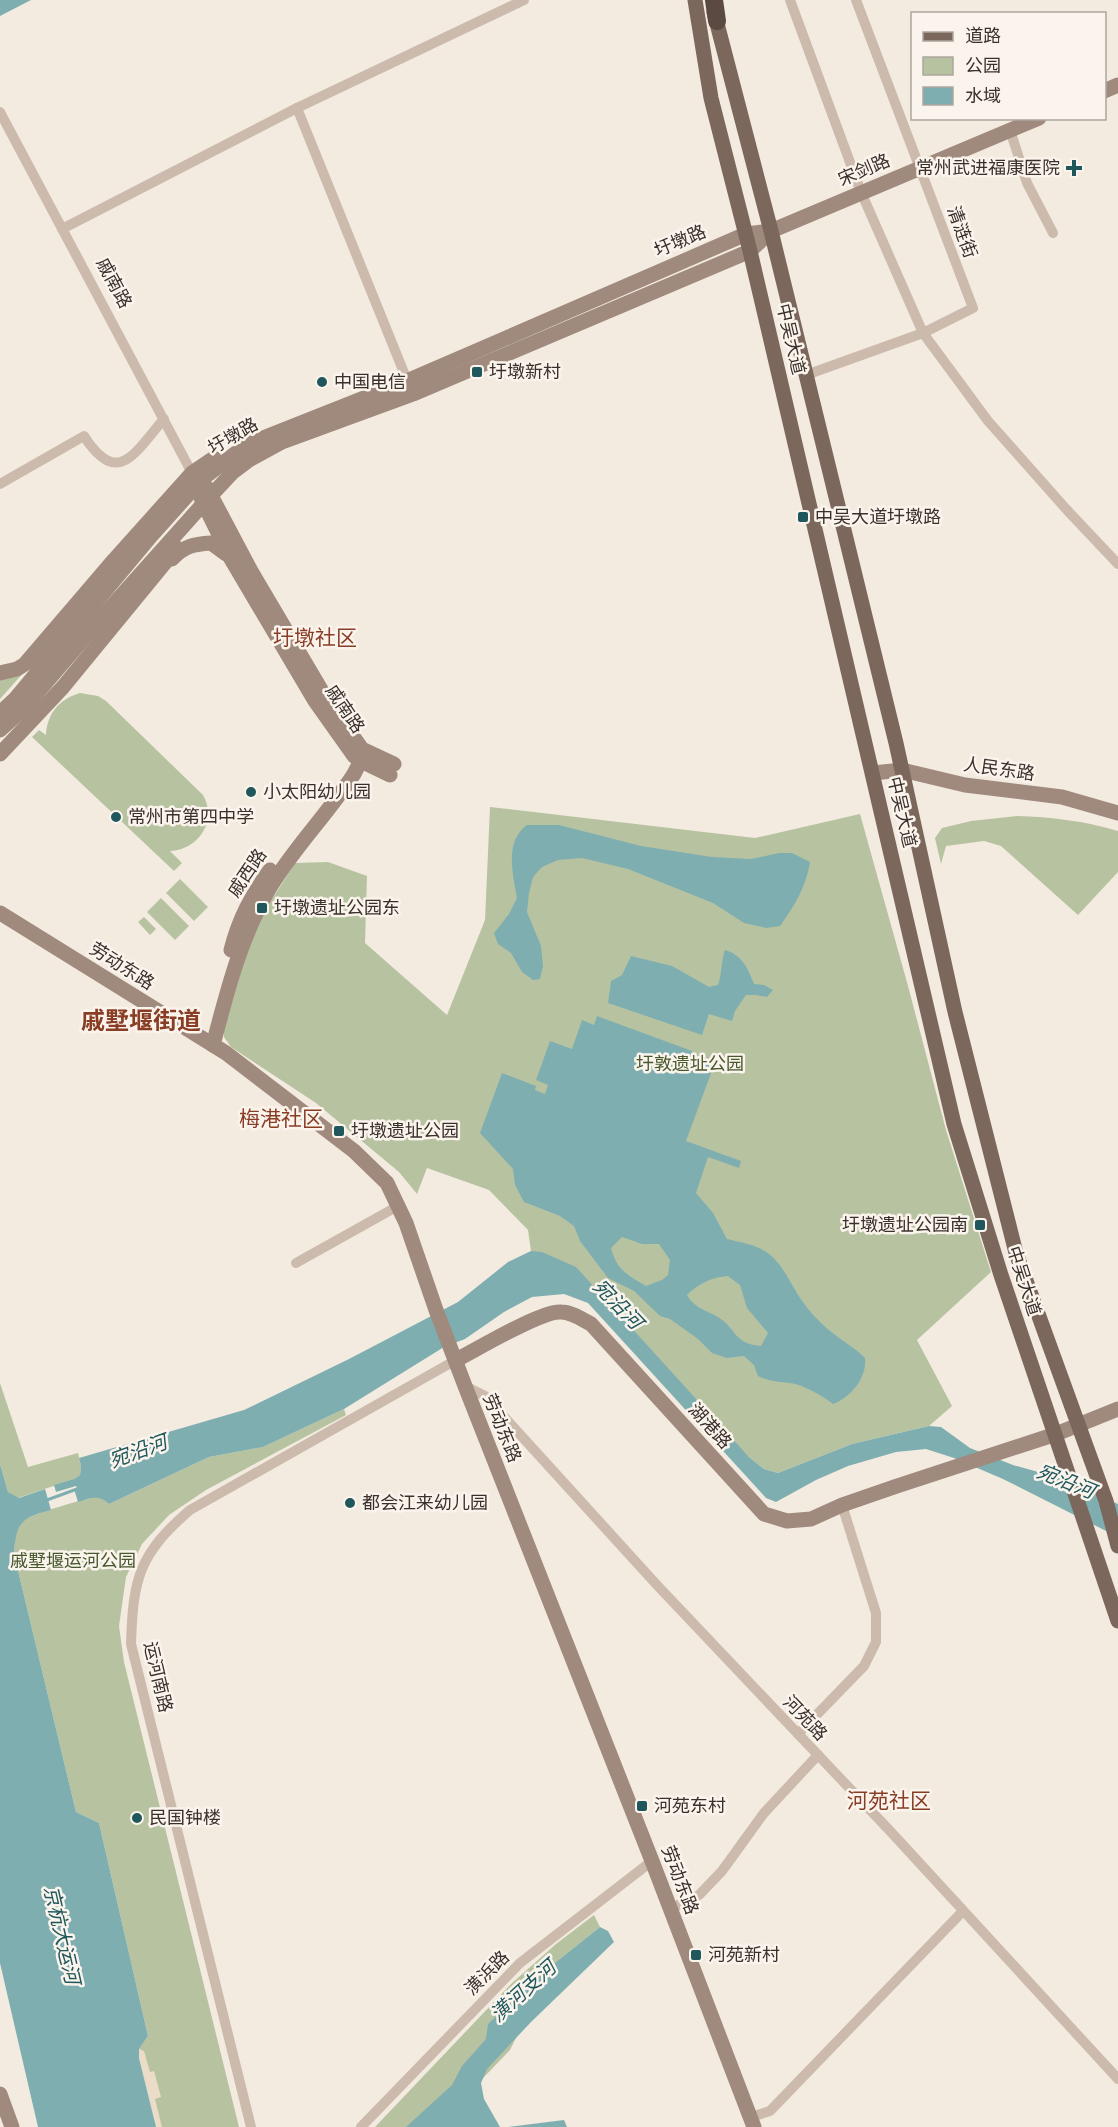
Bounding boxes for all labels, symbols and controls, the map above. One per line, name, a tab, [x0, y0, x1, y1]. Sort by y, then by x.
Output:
legend	[911, 12, 1106, 120]
text: 道路	[965, 25, 1001, 46]
text: 公园	[965, 55, 1001, 76]
text: 水域	[965, 85, 1001, 106]
street label: 宋剑路	[835, 149, 893, 190]
place label: 常州武进福康医院	[916, 157, 1060, 178]
marker: 常州武进福康医院	[1065, 159, 1083, 177]
street label: 清涟街	[943, 203, 982, 261]
street label: 圩墩路	[651, 220, 709, 261]
street label: 戚南路	[92, 254, 136, 312]
street label: 中吴大道	[773, 301, 810, 376]
place label: 圩墩新村	[489, 361, 561, 382]
marker: 圩墩新村	[470, 365, 484, 379]
place label: 中国电信	[334, 371, 406, 392]
marker: 中国电信	[315, 375, 329, 389]
street label: 圩墩路	[204, 413, 261, 458]
place label: 中吴大道圩墩路	[815, 506, 941, 527]
marker: 中吴大道圩墩路	[796, 510, 810, 524]
district label: 圩墩社区	[273, 625, 357, 650]
street label: 戚南路	[322, 680, 369, 737]
street label: 人民东路	[962, 753, 1036, 784]
street label: 中吴大道	[884, 774, 921, 849]
place label: 小太阳幼儿园	[263, 781, 371, 802]
marker: 小太阳幼儿园	[244, 785, 258, 799]
place label: 常州市第四中学	[128, 806, 254, 827]
marker: 常州市第四中学	[109, 810, 123, 824]
street label: 戚西路	[223, 844, 270, 901]
place label: 圩墩遗址公园东	[274, 897, 400, 918]
marker: 圩墩遗址公园东	[255, 901, 269, 915]
street label: 劳动东路	[86, 938, 158, 994]
district label: 戚墅堰街道	[81, 1007, 201, 1035]
park label: 圩敦遗址公园	[636, 1053, 744, 1074]
district label: 梅港社区	[239, 1106, 323, 1131]
place label: 圩墩遗址公园	[351, 1120, 459, 1141]
marker: 圩墩遗址公园	[332, 1124, 346, 1138]
place label: 圩墩遗址公园南	[842, 1214, 968, 1235]
marker: 圩墩遗址公园南	[973, 1218, 987, 1232]
street label: 中吴大道	[1003, 1243, 1046, 1318]
water label: 宛沿河	[589, 1274, 650, 1337]
street label: 劳动东路	[479, 1391, 526, 1465]
street label: 湖港路	[685, 1399, 736, 1453]
water label: 宛沿河	[106, 1428, 174, 1473]
water label: 宛沿河	[1034, 1459, 1102, 1505]
place label: 都会江来幼儿园	[362, 1492, 488, 1513]
marker: 都会江来幼儿园	[343, 1496, 357, 1510]
park label: 戚墅堰运河公园	[10, 1550, 136, 1571]
street label: 运河南路	[140, 1639, 177, 1714]
street label: 河苑路	[779, 1691, 832, 1744]
district label: 河苑社区	[847, 1788, 931, 1813]
place label: 河苑东村	[654, 1795, 726, 1816]
marker: 河苑东村	[635, 1799, 649, 1813]
place label: 民国钟楼	[149, 1807, 221, 1828]
marker: 民国钟楼	[130, 1811, 144, 1825]
street label: 劳动东路	[658, 1842, 703, 1917]
water label: 京杭大运河	[39, 1884, 86, 1990]
place label: 河苑新村	[708, 1944, 780, 1965]
street label: 潢浜路	[460, 1946, 513, 1999]
marker: 河苑新村	[689, 1948, 703, 1962]
water label: 潢河支河	[485, 1953, 564, 2027]

